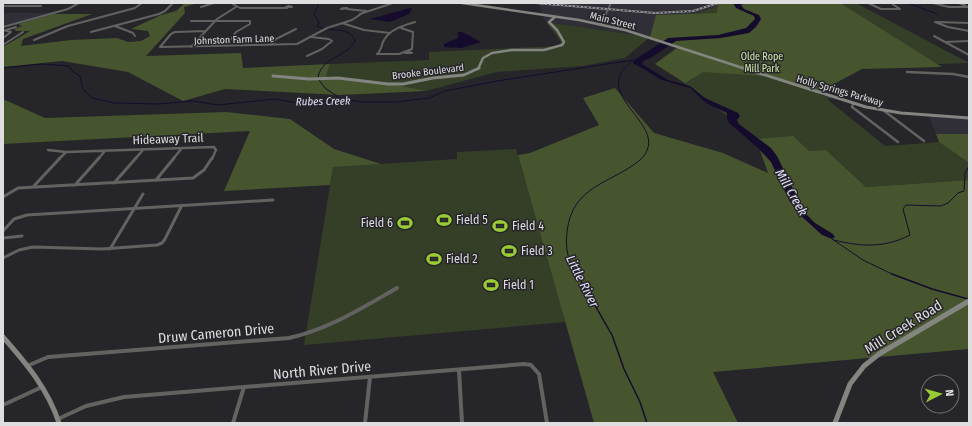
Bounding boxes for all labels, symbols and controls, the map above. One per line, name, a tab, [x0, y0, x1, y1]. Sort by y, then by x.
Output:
street label: Main Street	[589, 9, 638, 33]
street label: Johnston Farm Lane	[194, 33, 275, 47]
park label: Olde Rope Mill Park	[741, 51, 783, 75]
street label: Brooke Boulevard	[392, 62, 465, 82]
street label: Holly Springs Parkway	[795, 73, 885, 109]
water label: Rubes Creek	[296, 95, 351, 108]
street label: Hideaway Trail	[132, 131, 204, 147]
water label: Mill Creek	[772, 166, 811, 219]
sports icon: Field 5	[435, 211, 453, 229]
place label: Field 5	[456, 213, 488, 227]
sports icon: Field 6	[396, 214, 414, 232]
place label: Field 6	[361, 216, 393, 230]
sports icon: Field 4	[491, 217, 509, 235]
place label: Field 4	[512, 219, 544, 233]
sports icon: Field 3	[500, 242, 518, 260]
place label: Field 3	[521, 244, 553, 258]
sports icon: Field 2	[425, 250, 443, 268]
place label: Field 2	[446, 252, 477, 266]
water label: Little River	[563, 253, 602, 310]
sports icon: Field 1	[482, 276, 500, 294]
place label: Field 1	[503, 278, 534, 292]
street label: Mill Creek Road	[861, 297, 945, 358]
street label: Druw Cameron Drive	[157, 320, 275, 347]
street label: North River Drive	[272, 358, 372, 383]
north arrow	[920, 374, 960, 414]
text: N	[943, 389, 956, 397]

